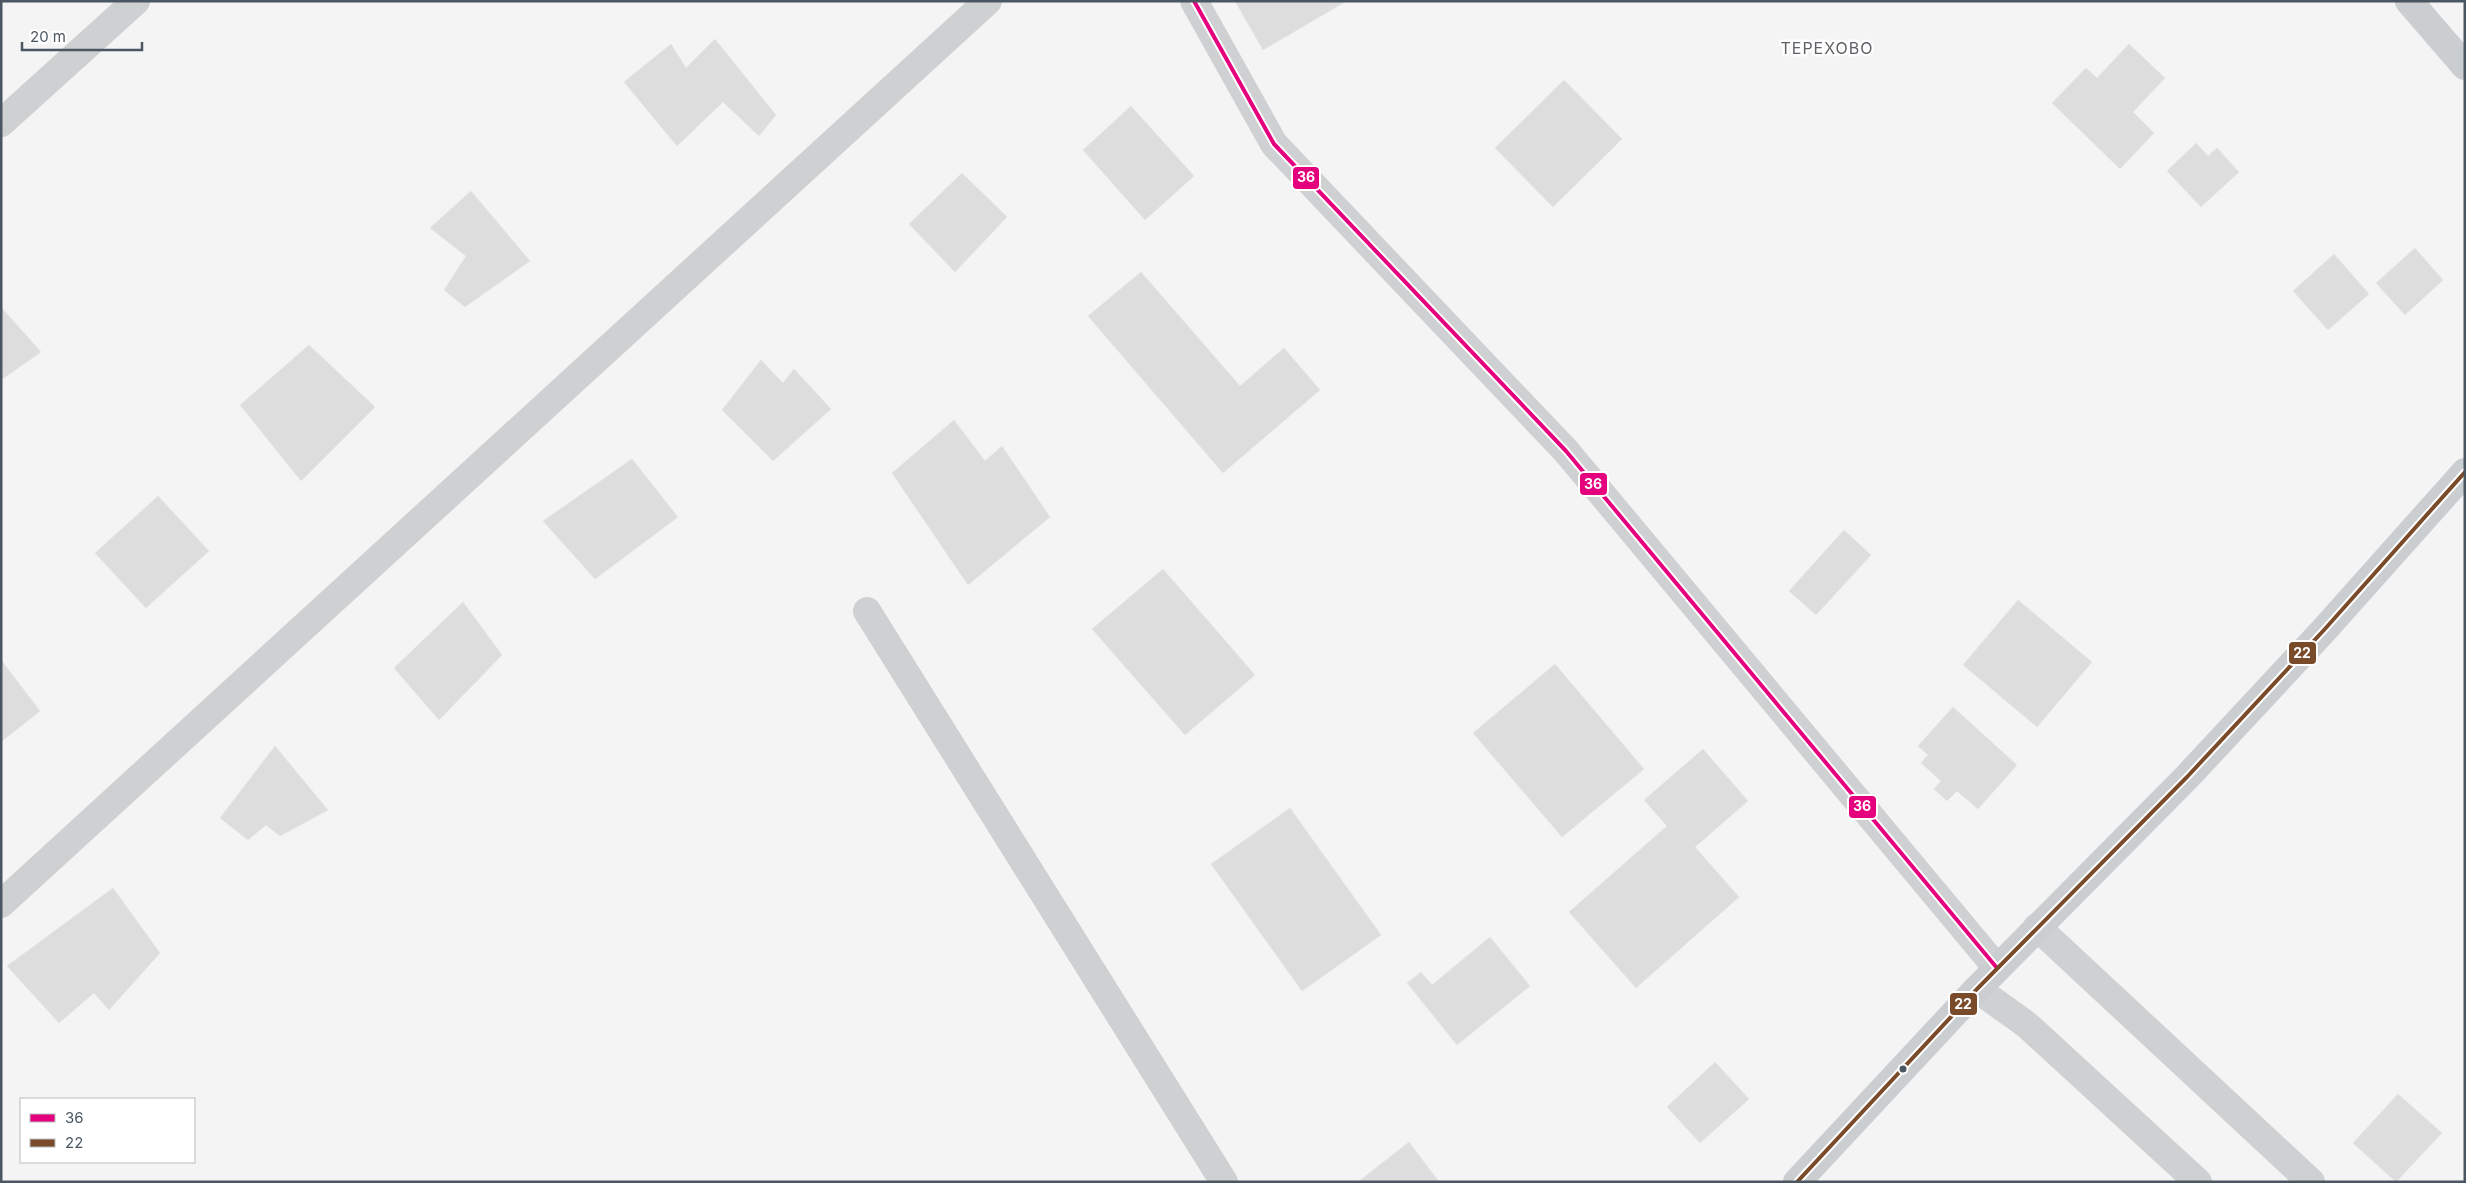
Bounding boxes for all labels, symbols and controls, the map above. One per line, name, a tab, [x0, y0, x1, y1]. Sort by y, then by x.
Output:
scale bar	[22, 20, 142, 52]
text: 20 m	[30, 27, 66, 46]
district label: ТЕРЕХОВО	[1780, 38, 1874, 58]
line badge: 36	[1292, 166, 1320, 190]
text: 36	[1297, 168, 1315, 185]
line badge: 36	[1579, 472, 1608, 496]
text: 36	[1584, 475, 1602, 492]
line badge: 22	[2288, 641, 2317, 665]
text: 22	[2293, 644, 2311, 661]
line badge: 36	[1848, 795, 1877, 819]
text: 36	[1853, 797, 1871, 814]
line badge: 22	[1949, 992, 1978, 1016]
text: 22	[1954, 995, 1972, 1012]
unlabelled marker	[1898, 1064, 1908, 1074]
legend	[20, 1098, 195, 1163]
text: 36	[65, 1108, 84, 1127]
text: 22	[65, 1133, 83, 1152]

